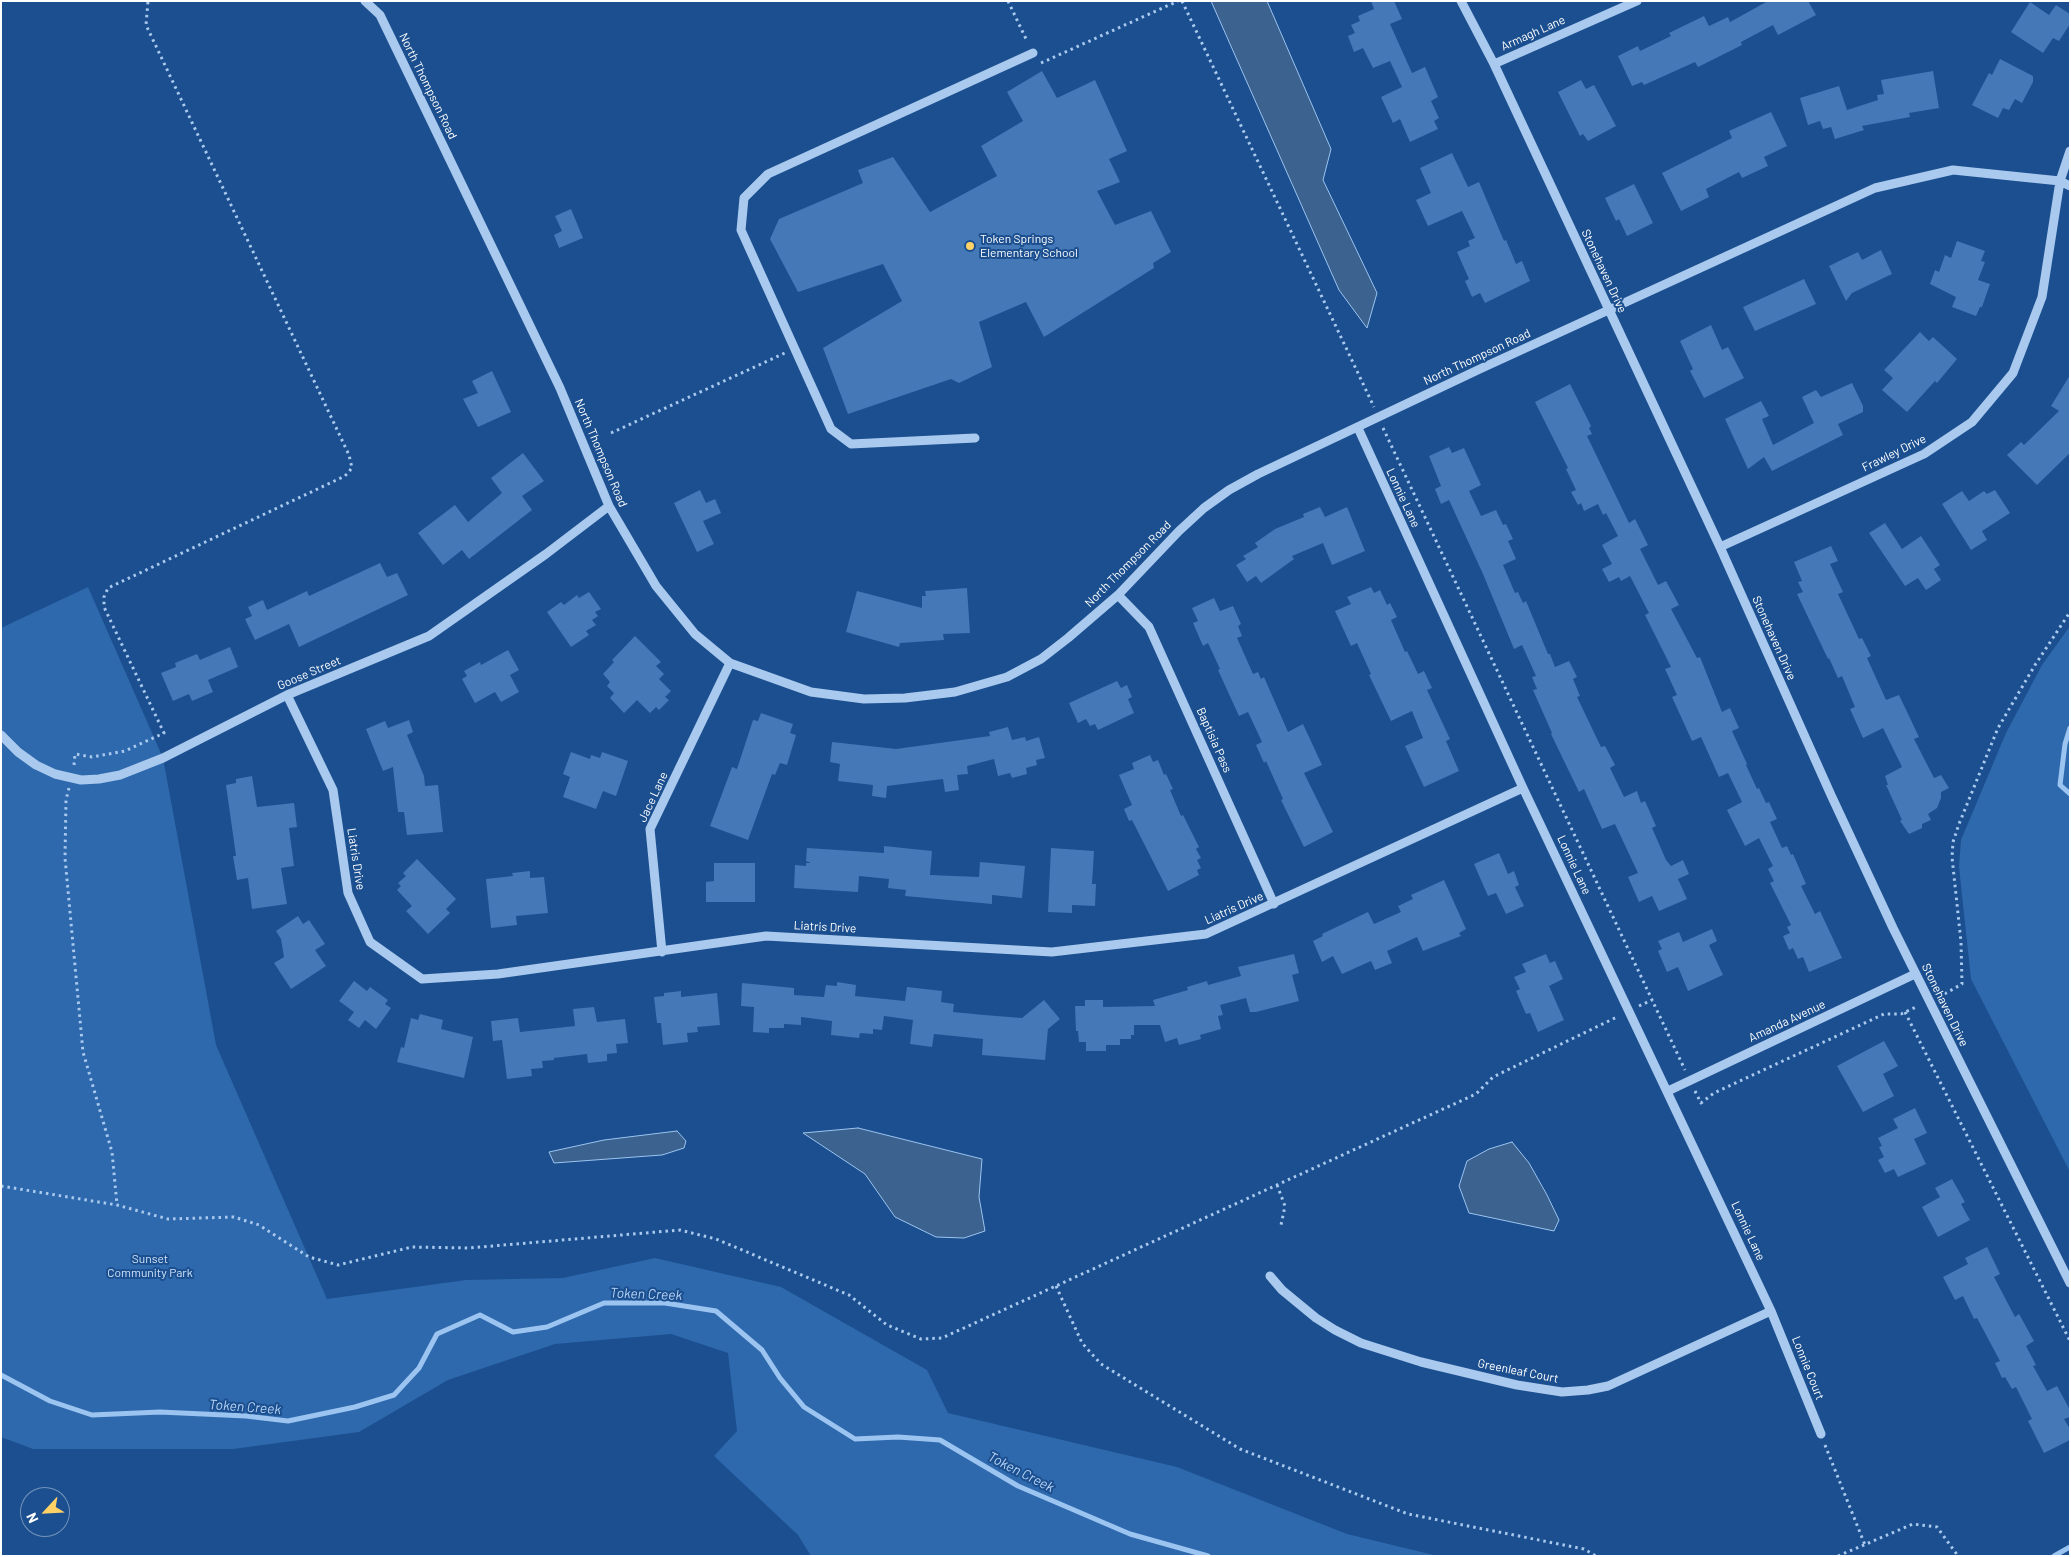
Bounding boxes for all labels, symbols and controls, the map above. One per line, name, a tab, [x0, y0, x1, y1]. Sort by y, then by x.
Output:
street label: Armagh Lane	[1499, 12, 1567, 54]
street label: North Thompson Road	[396, 31, 460, 141]
street label: Stonehaven Drive	[1578, 227, 1630, 315]
place label: Token Springs Elementary School	[980, 232, 1078, 260]
marker: Token Springs Elementary School	[964, 240, 976, 252]
street label: North Thompson Road	[1421, 326, 1533, 388]
street label: North Thompson Road	[572, 397, 630, 509]
street label: Frawley Drive	[1860, 431, 1928, 475]
street label: Lonnie Lane	[1383, 466, 1423, 530]
street label: North Thompson Road	[1082, 518, 1174, 610]
street label: Stonehaven Drive	[1749, 594, 1799, 682]
street label: Goose Street	[275, 653, 343, 693]
street label: Baptisia Pass	[1193, 705, 1235, 775]
street label: Jace Lane	[635, 770, 671, 824]
street label: Liatris Drive	[344, 827, 368, 891]
street label: Lonnie Lane	[1554, 833, 1594, 897]
street label: Liatris Drive	[1202, 889, 1266, 927]
street label: Liatris Drive	[793, 918, 857, 936]
street label: Stonehaven Drive	[1919, 961, 1971, 1049]
street label: Amanda Avenue	[1746, 997, 1828, 1045]
street label: Lonnie Lane	[1728, 1199, 1768, 1263]
park label: Sunset Community Park	[107, 1252, 193, 1280]
water label: Token Creek	[610, 1284, 682, 1304]
street label: Lonnie Court	[1789, 1334, 1827, 1402]
street label: Greenleaf Court	[1476, 1356, 1560, 1386]
water label: Token Creek	[208, 1396, 282, 1418]
water label: Token Creek	[985, 1448, 1057, 1496]
north arrow	[20, 1487, 70, 1537]
text: N	[22, 1510, 42, 1526]

